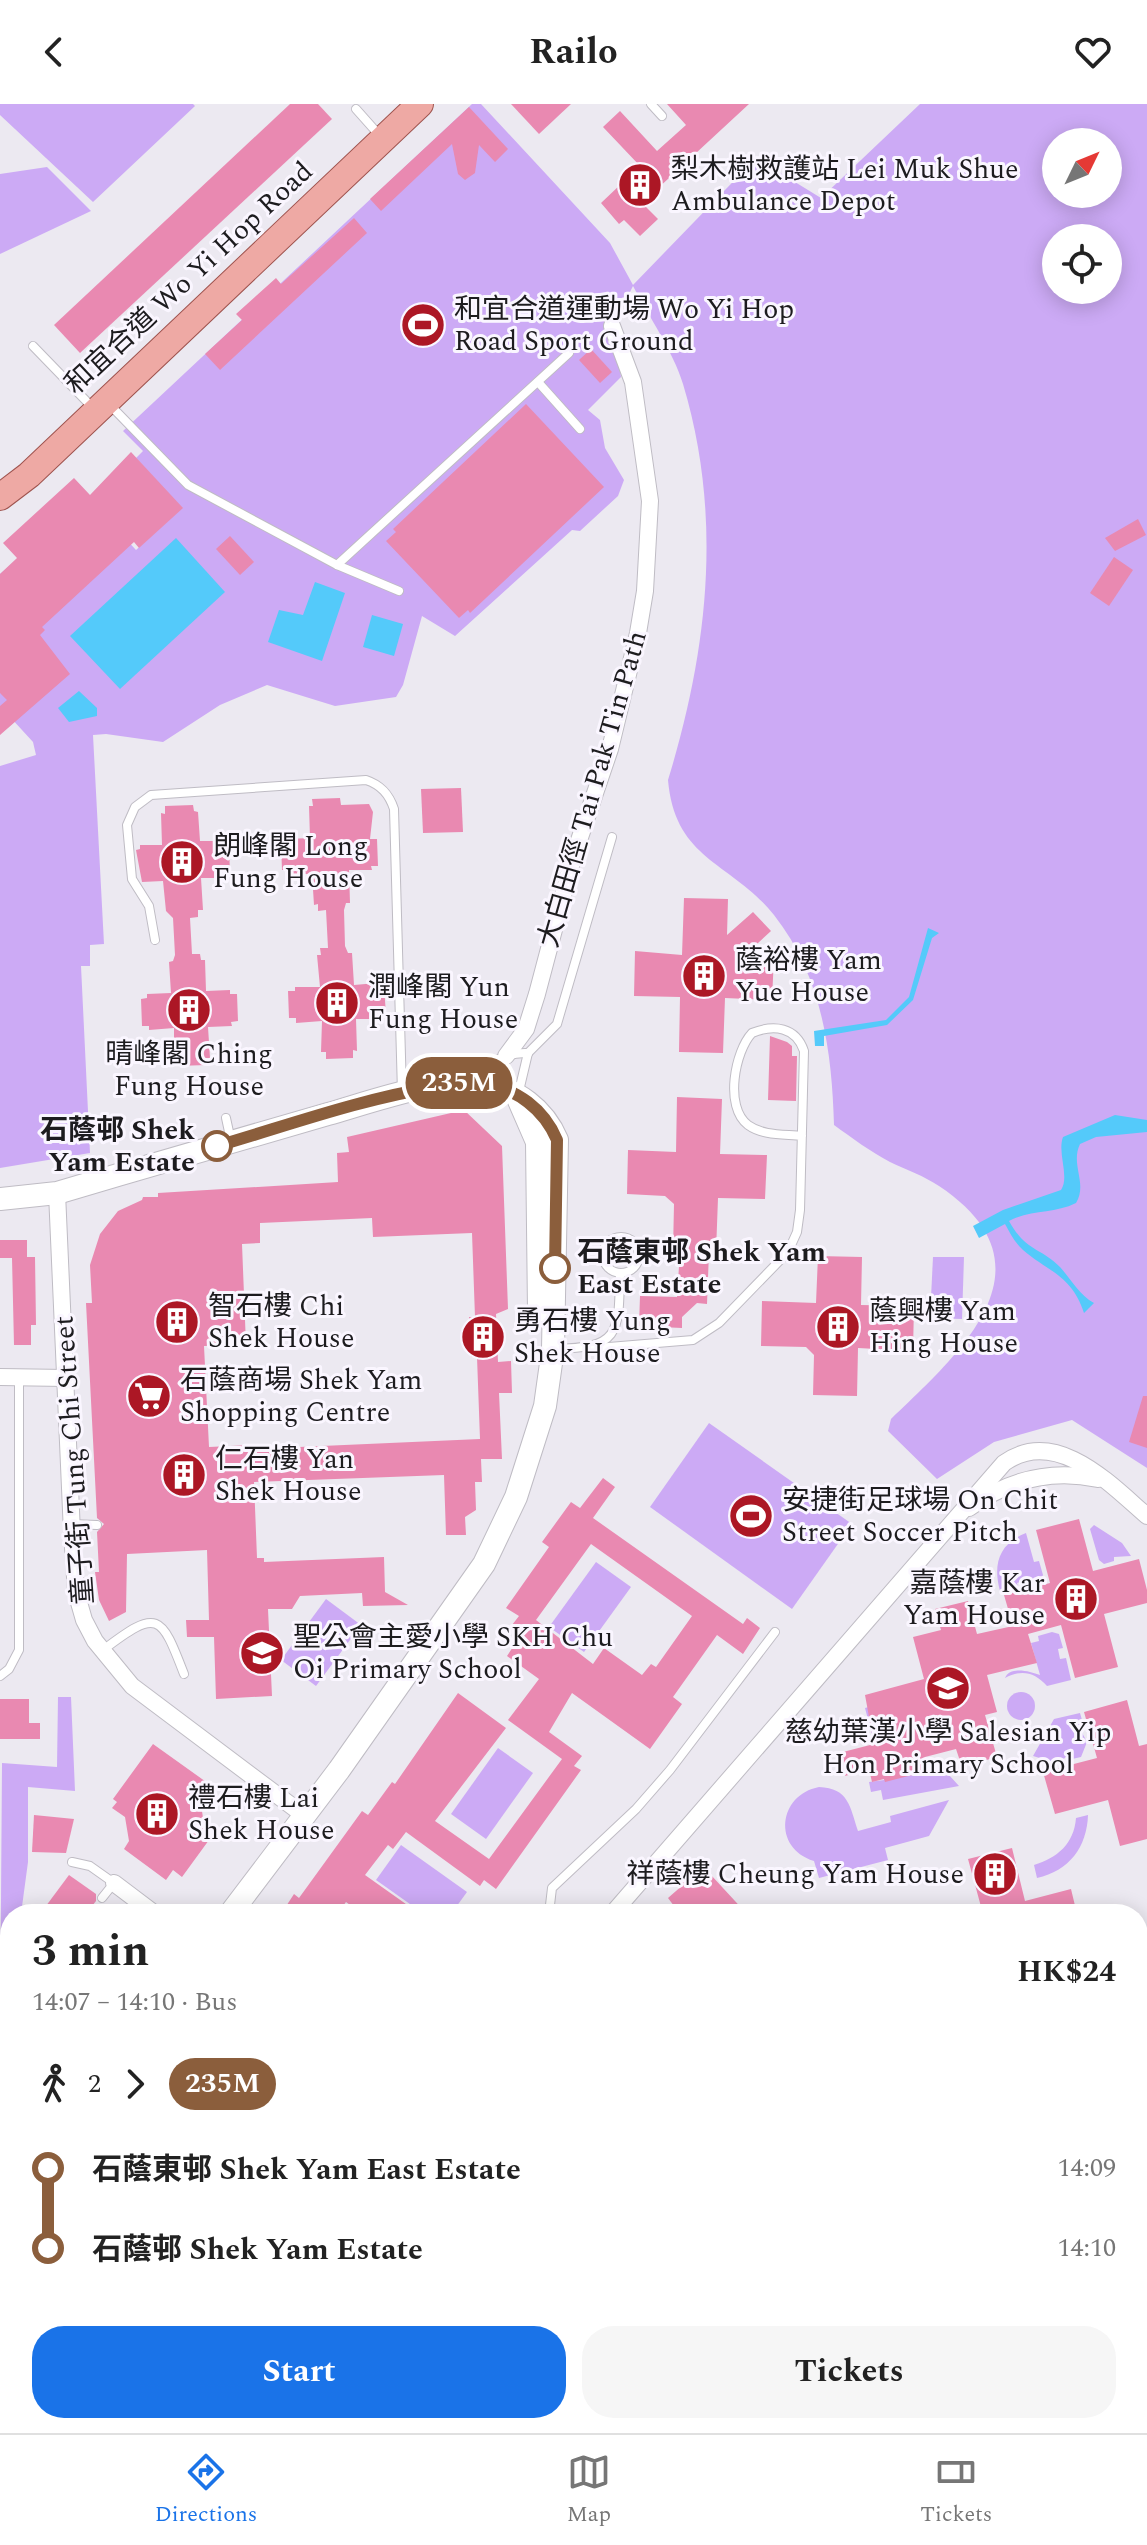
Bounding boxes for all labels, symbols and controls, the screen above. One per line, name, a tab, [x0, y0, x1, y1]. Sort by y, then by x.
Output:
text: Railo	[529, 25, 618, 80]
icon: back	[32, 30, 76, 74]
icon: heart	[1071, 30, 1115, 74]
north arrow	[1042, 128, 1122, 208]
map controls	[1042, 128, 1122, 304]
place label: 梨木樹救護站 Lei Muk Shue Ambulance Depot	[671, 148, 1019, 223]
street label: 和宜合道 Wo Yi Hop Road	[55, 151, 323, 405]
building icon: 梨木樹救護站 Lei Muk Shue Ambulance Depot	[616, 161, 664, 209]
button: locate	[1042, 224, 1122, 304]
place label: 和宜合道運動場 Wo Yi Hop Road Sport Ground	[454, 288, 794, 363]
sports icon: 和宜合道運動場 Wo Yi Hop Road Sport Ground	[399, 301, 447, 349]
street label: 大白田徑 Tai Pak Tin Path	[527, 626, 659, 952]
place label: 朗峰閣 Long Fung House	[213, 825, 368, 900]
building icon: 朗峰閣 Long Fung House	[158, 838, 206, 886]
place label: 蔭裕樓 Yam Yue House	[735, 939, 882, 1014]
building icon: 蔭裕樓 Yam Yue House	[680, 952, 728, 1000]
place label: 潤峰閣 Yun Fung House	[368, 966, 518, 1041]
building icon: 潤峰閣 Yun Fung House	[313, 979, 361, 1027]
building icon: 晴峰閣 Ching Fung House	[165, 986, 213, 1034]
place label: 晴峰閣 Ching Fung House	[105, 1033, 273, 1108]
line badge: 235M	[403, 1057, 515, 1109]
text: 235M	[422, 1061, 496, 1104]
place label: 石蔭邨 Shek Yam Estate	[40, 1109, 195, 1184]
marker: 石蔭邨 Shek Yam Estate	[202, 1131, 232, 1161]
place label: 石蔭東邨 Shek Yam East Estate	[577, 1231, 826, 1306]
marker: 石蔭東邨 Shek Yam East Estate	[540, 1253, 570, 1283]
place label: 智石樓 Chi Shek House	[208, 1285, 355, 1360]
place label: 蔭興樓 Yam Hing House	[869, 1290, 1018, 1365]
building icon: 智石樓 Chi Shek House	[153, 1298, 201, 1346]
place label: 勇石樓 Yung Shek House	[514, 1300, 671, 1375]
building icon: 蔭興樓 Yam Hing House	[814, 1303, 862, 1351]
building icon: 勇石樓 Yung Shek House	[459, 1313, 507, 1361]
street label: 童子街 Tung Chi Street	[42, 1314, 106, 1606]
place label: 石蔭商場 Shek Yam Shopping Centre	[180, 1359, 422, 1434]
supermarket icon: 石蔭商場 Shek Yam Shopping Centre	[125, 1372, 173, 1420]
place label: 仁石樓 Yan Shek House	[215, 1438, 362, 1513]
building icon: 仁石樓 Yan Shek House	[160, 1451, 208, 1499]
place label: 安捷街足球場 On Chit Street Soccer Pitch	[782, 1479, 1058, 1554]
sports icon: 安捷街足球場 On Chit Street Soccer Pitch	[727, 1492, 775, 1540]
place label: 嘉蔭樓 Kar Yam House	[903, 1562, 1045, 1637]
building icon: 嘉蔭樓 Kar Yam House	[1052, 1575, 1100, 1623]
place label: 聖公會主愛小學 SKH Chu Oi Primary School	[293, 1616, 613, 1691]
school or university icon: 聖公會主愛小學 SKH Chu Oi Primary School	[238, 1629, 286, 1677]
school or university icon: 慈幼葉漢小學 Salesian Yip Hon Primary School	[924, 1664, 972, 1712]
place label: 慈幼葉漢小學 Salesian Yip Hon Primary School	[785, 1711, 1111, 1786]
place label: 禮石樓 Lai Shek House	[188, 1777, 335, 1852]
building icon: 禮石樓 Lai Shek House	[133, 1790, 181, 1838]
building icon: 祥蔭樓 Cheung Yam House	[971, 1850, 1019, 1898]
place label: 祥蔭樓 Cheung Yam House	[627, 1853, 964, 1896]
text: 3 min	[32, 1918, 149, 1985]
text: HK$24	[1017, 1949, 1116, 1995]
text: 14:07 – 14:10 · Bus	[32, 1982, 237, 2022]
icon: walk	[32, 2062, 76, 2106]
icon: forward	[113, 2062, 157, 2106]
text: 235M	[185, 2062, 260, 2105]
text: 2	[88, 2064, 101, 2104]
text: 石蔭東邨 Shek Yam East Estate	[92, 2147, 521, 2193]
text: 14:09	[1057, 2148, 1116, 2188]
text: 石蔭邨 Shek Yam Estate	[92, 2227, 423, 2273]
text: 14:10	[1057, 2228, 1116, 2268]
button: Start	[32, 2326, 566, 2418]
button: Tickets	[582, 2326, 1116, 2418]
tab: Directions	[155, 2450, 257, 2531]
tab: Map	[567, 2450, 611, 2531]
tab: Tickets	[920, 2450, 992, 2531]

